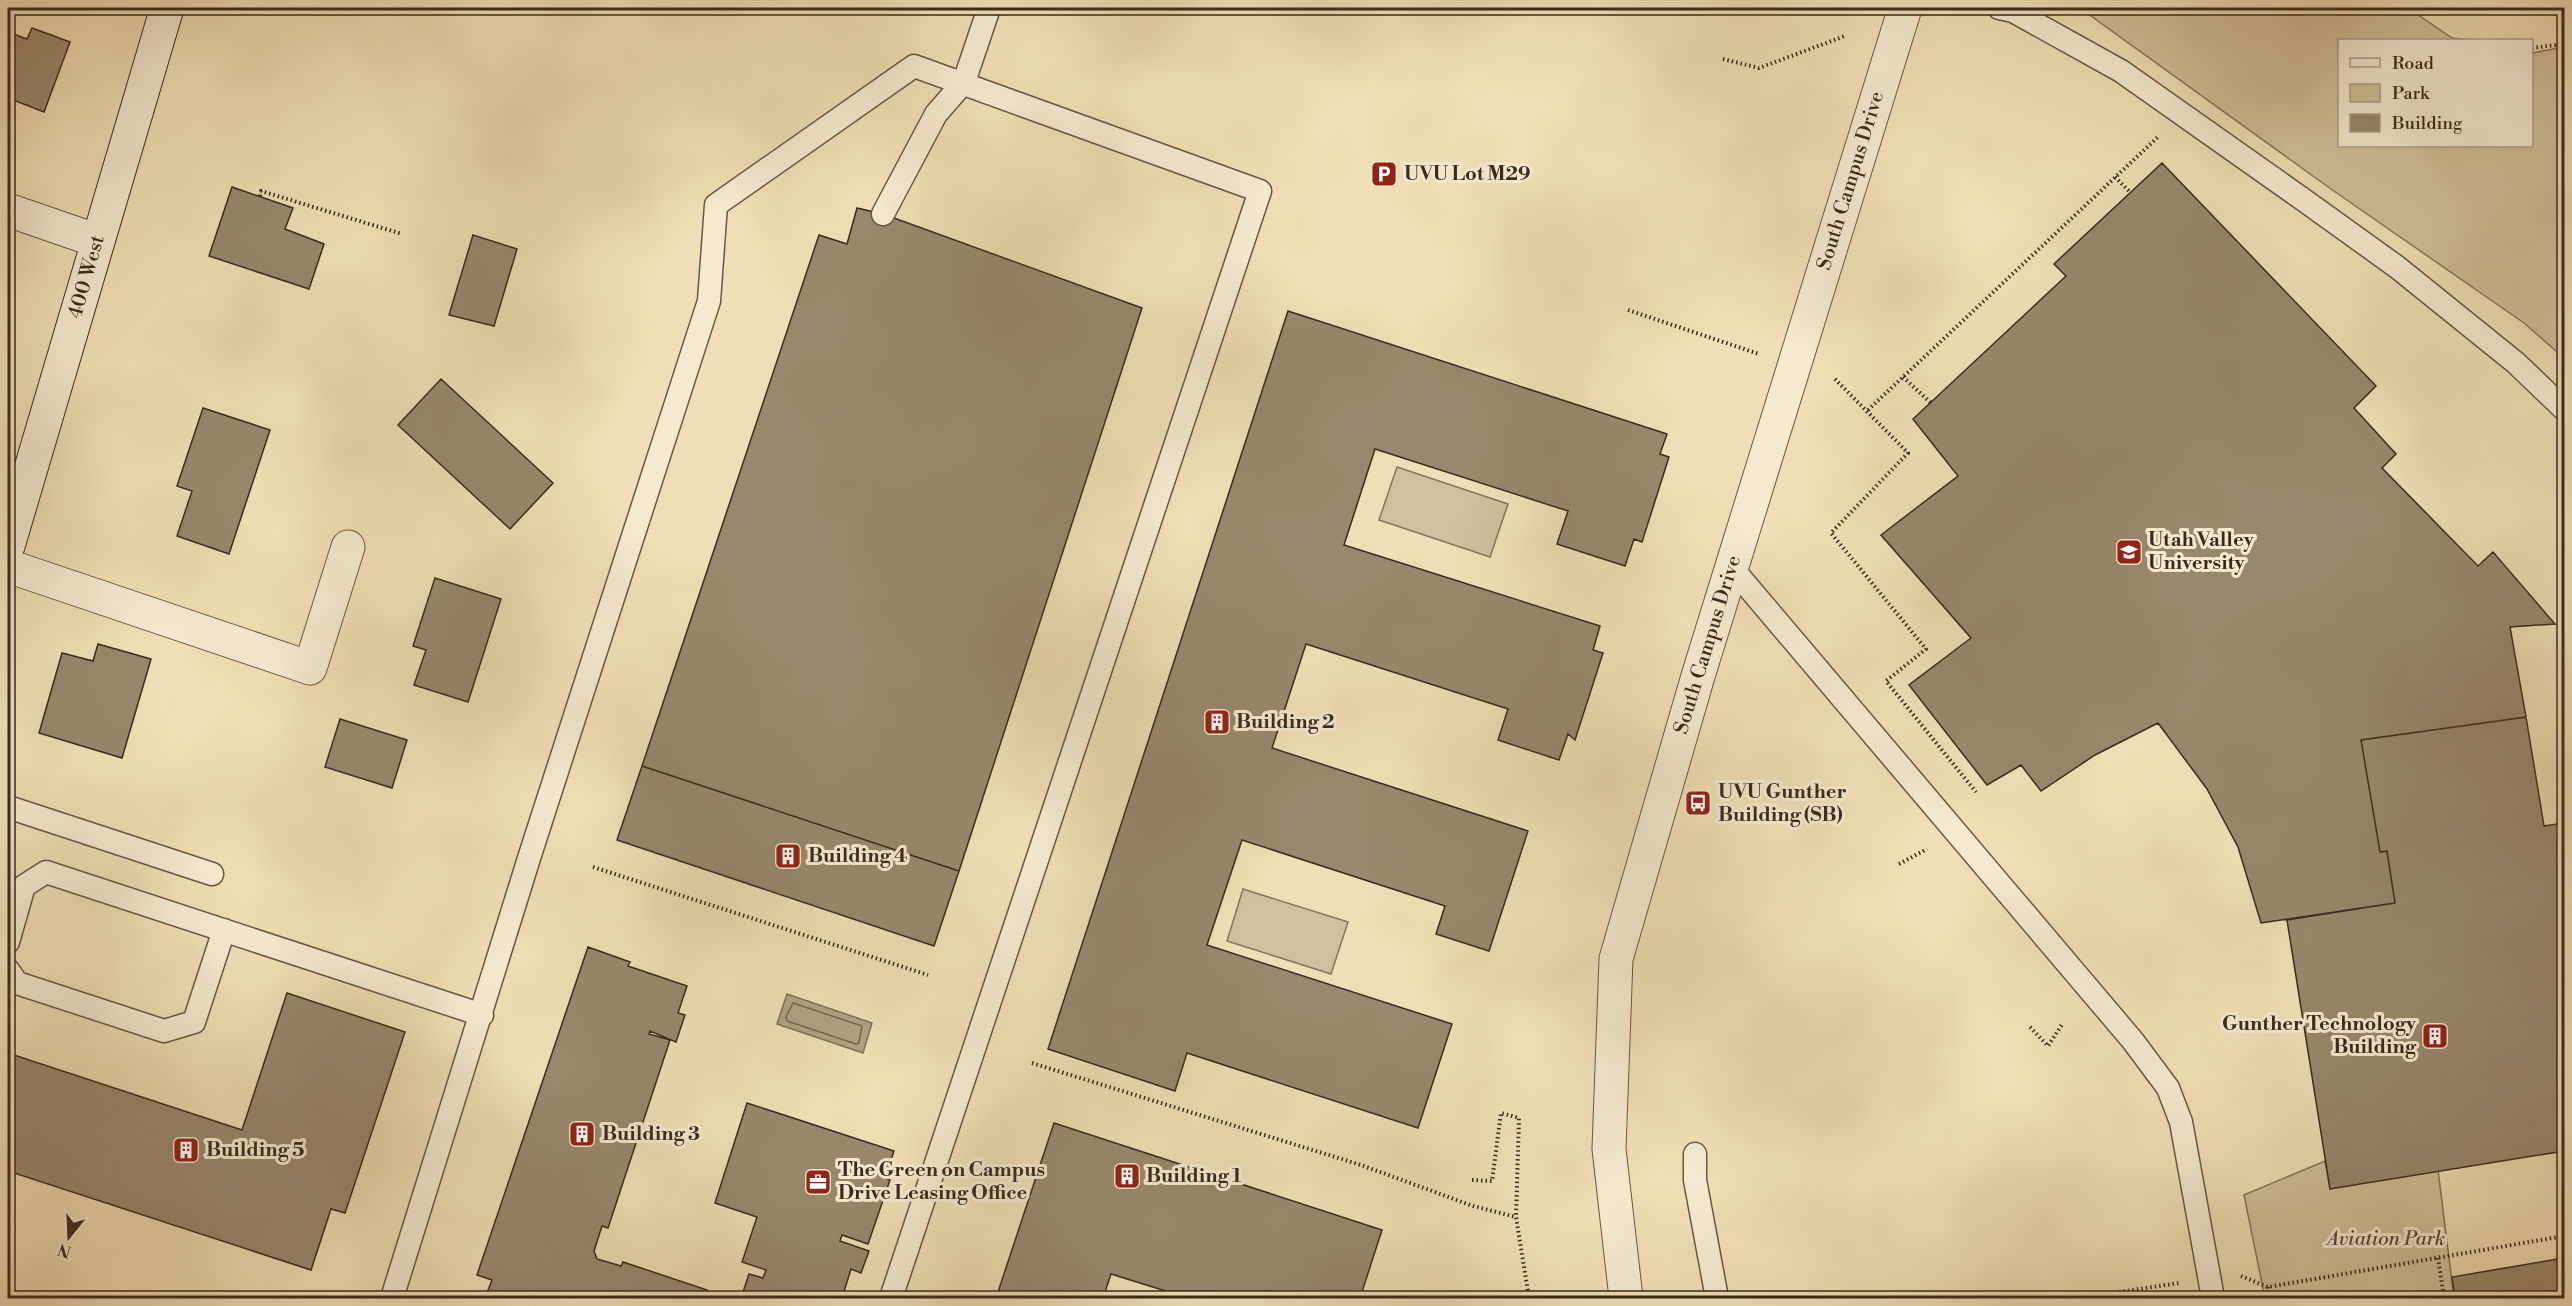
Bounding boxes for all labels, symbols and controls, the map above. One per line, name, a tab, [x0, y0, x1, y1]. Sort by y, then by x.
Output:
legend	[2338, 39, 2533, 147]
text: Road	[2392, 52, 2435, 75]
text: Park	[2392, 82, 2431, 105]
street label: South Campus Drive	[1812, 89, 1890, 273]
text: Building	[2391, 112, 2463, 135]
parking icon: UVU Lot M29	[1369, 159, 1399, 189]
place label: UVU Lot M29	[1404, 162, 1531, 187]
street label: 400 West	[63, 232, 111, 322]
place label: Utah Valley University	[2148, 528, 2255, 576]
school or university icon: Utah Valley University	[2114, 537, 2144, 567]
street label: South Campus Drive	[1669, 553, 1747, 737]
building icon: Building 2	[1202, 707, 1232, 737]
place label: Building 2	[1236, 710, 1335, 735]
place label: UVU Gunther Building (SB)	[1718, 780, 1847, 828]
bus stop icon: UVU Gunther Building (SB)	[1683, 788, 1713, 818]
building icon: Building 4	[773, 841, 803, 871]
place label: Building 4	[808, 844, 907, 869]
place label: Gunther Technology Building	[2222, 1012, 2417, 1060]
building icon: Gunther Technology Building	[2420, 1021, 2450, 1051]
building icon: Building 3	[567, 1119, 597, 1149]
place label: Building 3	[602, 1122, 700, 1147]
building icon: Building 5	[171, 1135, 201, 1165]
place label: Building 5	[206, 1138, 304, 1163]
place label: The Green on Campus Drive Leasing Office	[838, 1158, 1045, 1206]
building icon: Building 1	[1112, 1161, 1142, 1191]
place label: Building 1	[1146, 1164, 1242, 1189]
office icon: The Green on Campus Drive Leasing Office	[803, 1167, 833, 1197]
north arrow	[39, 1207, 99, 1267]
park label: Aviation Park	[2325, 1227, 2445, 1252]
text: N	[55, 1239, 74, 1262]

